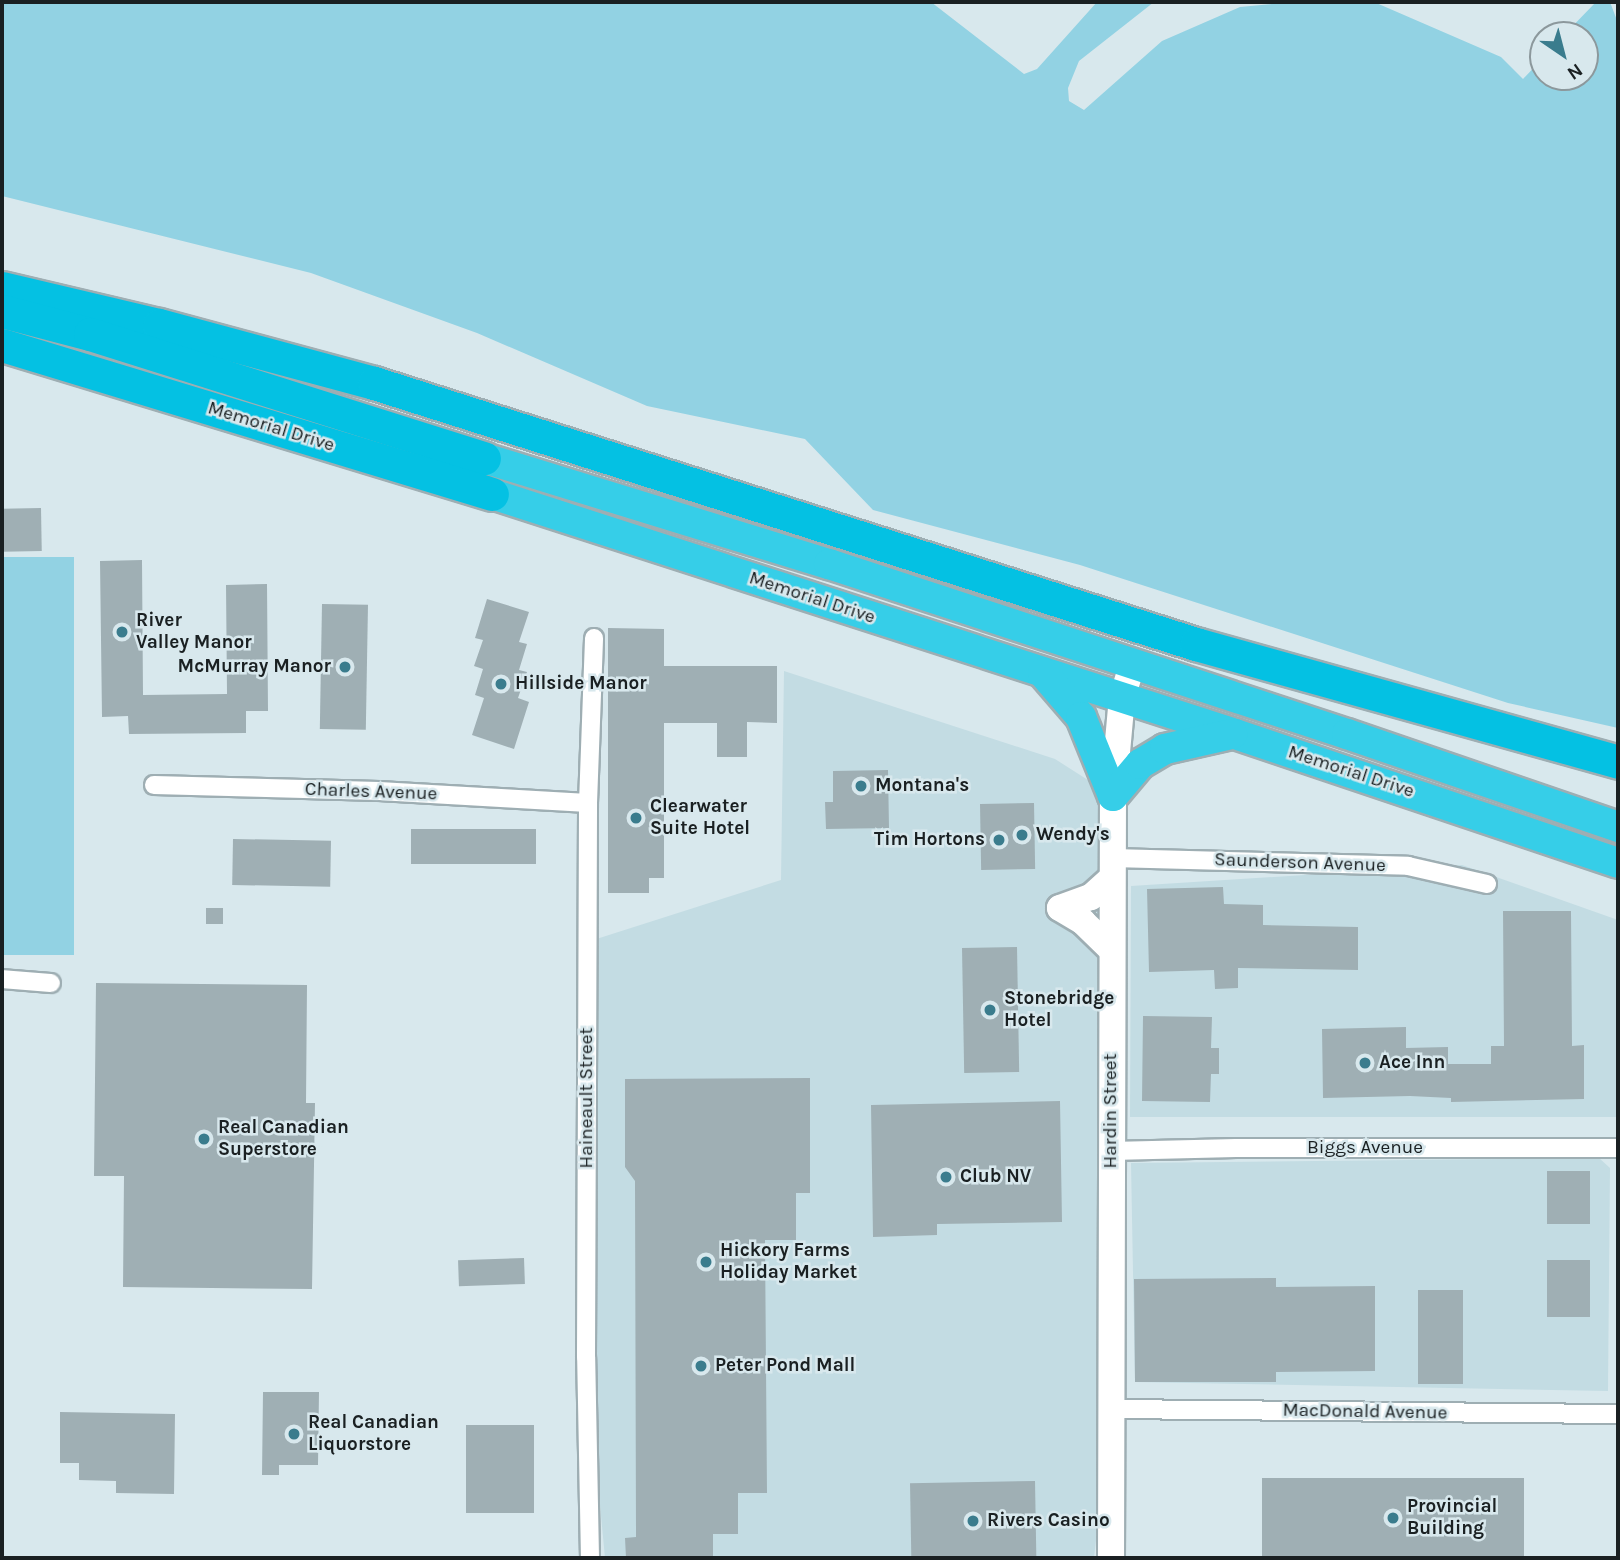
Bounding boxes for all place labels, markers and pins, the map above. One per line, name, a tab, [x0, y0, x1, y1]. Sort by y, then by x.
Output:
place label: River Valley Manor	[136, 610, 252, 654]
marker: River Valley Manor	[114, 624, 130, 640]
place label: McMurray Manor	[178, 656, 331, 678]
marker: McMurray Manor	[337, 659, 353, 675]
place label: Hillside Manor	[515, 673, 647, 695]
marker: Hillside Manor	[493, 676, 509, 692]
place label: Montana's	[875, 775, 969, 797]
marker: Montana's	[853, 778, 869, 794]
place label: Clearwater Suite Hotel	[650, 796, 750, 840]
marker: Clearwater Suite Hotel	[628, 810, 644, 826]
place label: Wendy's	[1036, 824, 1110, 846]
marker: Wendy's	[1014, 827, 1030, 843]
place label: Tim Hortons	[874, 829, 985, 851]
marker: Tim Hortons	[991, 832, 1007, 848]
place label: Stonebridge Hotel	[1004, 988, 1114, 1032]
marker: Stonebridge Hotel	[982, 1002, 998, 1018]
place label: Ace Inn	[1379, 1052, 1445, 1074]
marker: Ace Inn	[1357, 1055, 1373, 1071]
place label: Real Canadian Superstore	[218, 1117, 349, 1161]
marker: Real Canadian Superstore	[196, 1131, 212, 1147]
place label: Club NV	[960, 1166, 1031, 1188]
marker: Club NV	[938, 1169, 954, 1185]
place label: Hickory Farms Holiday Market	[720, 1240, 857, 1284]
marker: Hickory Farms Holiday Market	[698, 1254, 714, 1270]
place label: Peter Pond Mall	[715, 1355, 855, 1377]
marker: Peter Pond Mall	[693, 1358, 709, 1374]
place label: Real Canadian Liquorstore	[308, 1412, 439, 1456]
marker: Real Canadian Liquorstore	[286, 1426, 302, 1442]
place label: Provincial Building	[1407, 1496, 1497, 1540]
place label: Rivers Casino	[987, 1510, 1110, 1532]
marker: Provincial Building	[1385, 1510, 1401, 1526]
marker: Rivers Casino	[965, 1513, 981, 1529]

